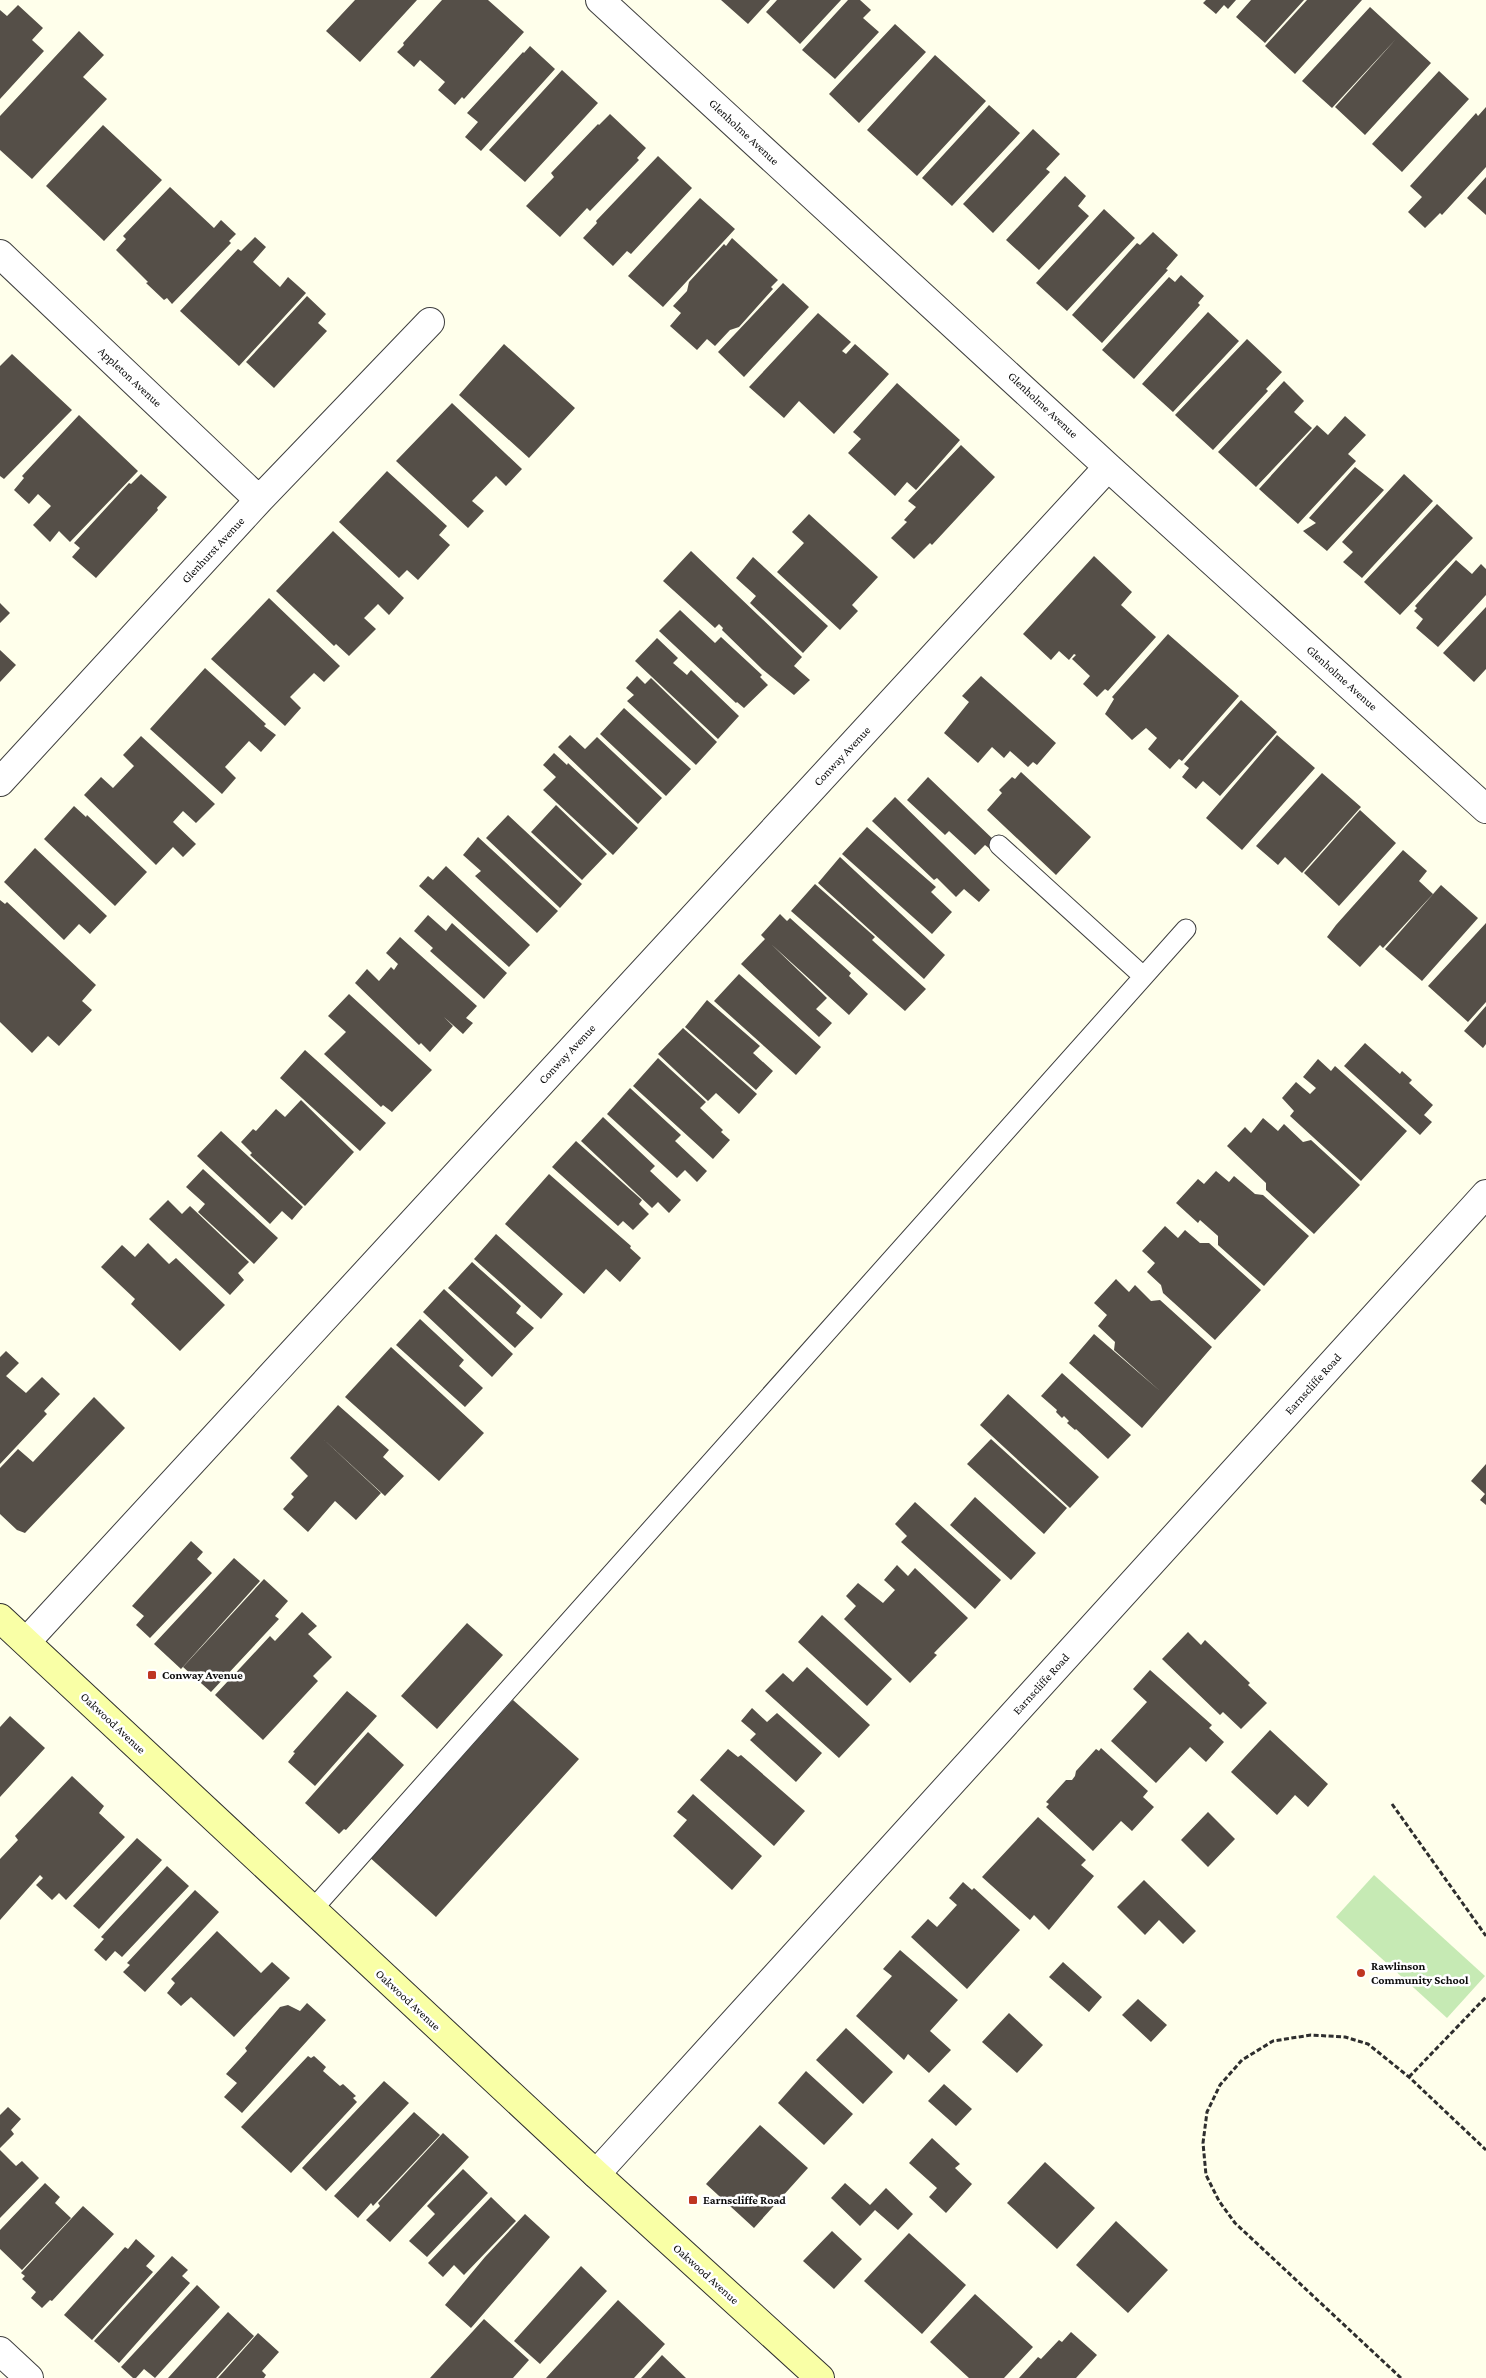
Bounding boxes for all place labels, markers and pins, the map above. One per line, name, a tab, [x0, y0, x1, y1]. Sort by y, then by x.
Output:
place label: Conway Avenue	[162, 1668, 243, 1682]
marker: Conway Avenue	[146, 1669, 158, 1681]
place label: Rawlinson Community School	[1371, 1959, 1469, 1987]
marker: Rawlinson Community School	[1355, 1967, 1367, 1979]
place label: Earnscliffe Road	[703, 2193, 786, 2207]
marker: Earnscliffe Road	[687, 2194, 699, 2206]

